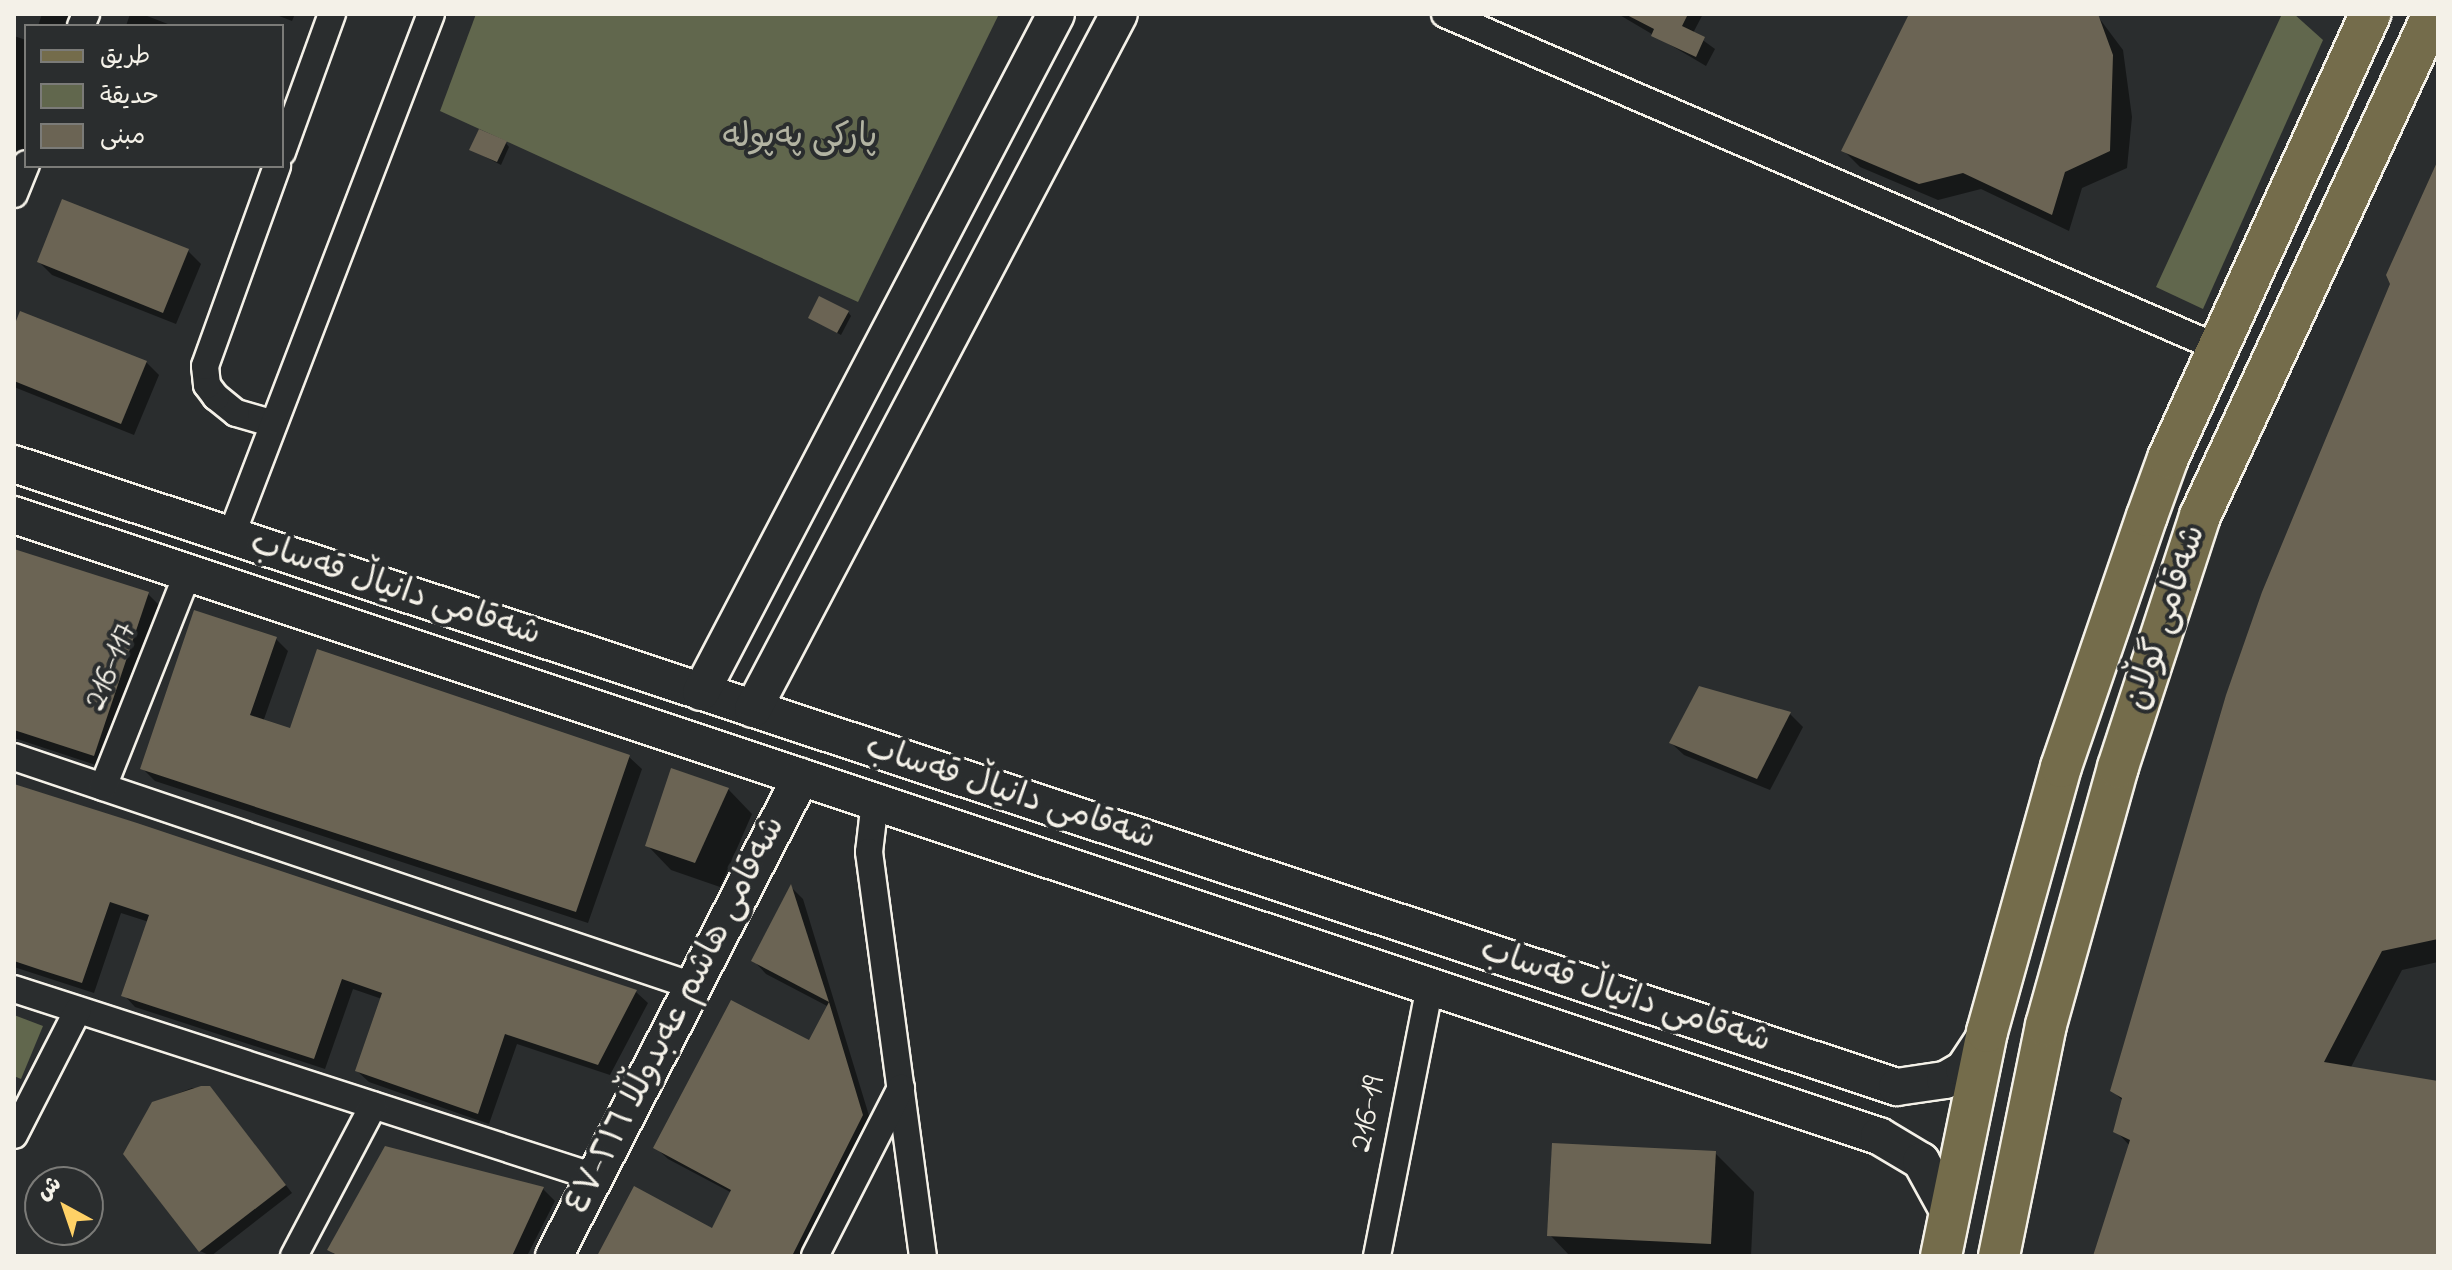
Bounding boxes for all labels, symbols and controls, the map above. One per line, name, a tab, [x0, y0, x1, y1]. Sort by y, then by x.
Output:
legend	[24, 24, 284, 168]
text: طريق	[100, 40, 150, 75]
text: حديقة	[100, 80, 159, 115]
park label: پارکی پەپولە	[723, 119, 877, 159]
text: مبنى	[100, 120, 145, 155]
street label: شەقامی گوڵان	[2118, 521, 2216, 715]
street label: شەقامی دانیاڵ قەساب	[245, 524, 545, 656]
street label: 216-117	[76, 617, 148, 717]
street label: شەقامی دانیاڵ قەساب	[860, 728, 1160, 860]
street label: شەقامی هاشم عەبدوڵڵا ٢١٦-٤٧	[559, 810, 795, 1222]
street label: شەقامی دانیاڵ قەساب	[1475, 931, 1775, 1063]
street label: 216-19	[1342, 1073, 1396, 1155]
north arrow	[24, 1166, 104, 1246]
text: ش	[30, 1169, 69, 1209]

